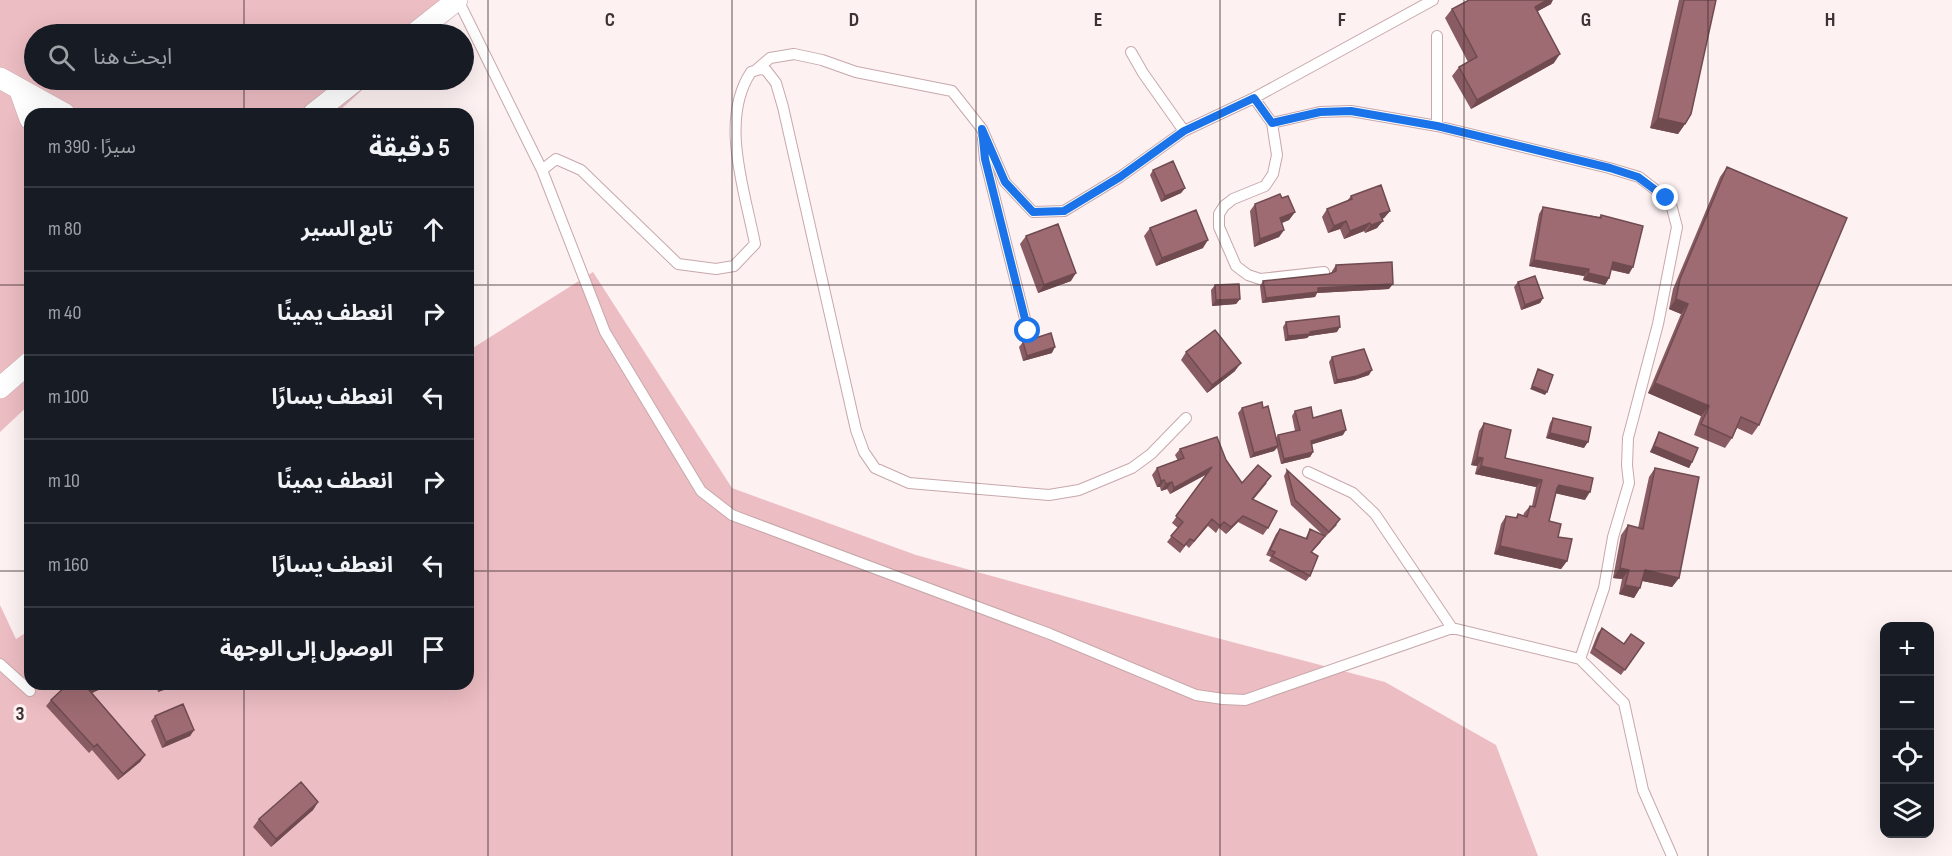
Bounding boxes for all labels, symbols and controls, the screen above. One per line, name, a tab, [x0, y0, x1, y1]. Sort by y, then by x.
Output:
text: C	[605, 8, 615, 32]
text: D	[849, 8, 859, 32]
text: E	[1094, 8, 1102, 32]
text: F	[1338, 8, 1346, 32]
text: G	[1581, 8, 1591, 32]
text: H	[1825, 8, 1835, 32]
search box	[24, 24, 474, 90]
icon: search	[45, 41, 78, 74]
text: ابحث هنا	[93, 44, 172, 71]
text: 5 دقيقة	[369, 133, 450, 164]
text: سيرًا · 390 m	[48, 135, 136, 159]
route end	[1652, 184, 1678, 210]
icon: ahead	[417, 213, 450, 246]
text: تابع السير	[301, 216, 393, 243]
text: 80 m	[48, 217, 82, 241]
icon: right	[417, 297, 450, 330]
text: انعطف يمينًا	[277, 300, 393, 327]
text: 40 m	[48, 301, 81, 325]
route start	[1014, 317, 1040, 343]
icon: left	[417, 381, 450, 414]
text: انعطف يسارًا	[271, 384, 393, 411]
text: 100 m	[48, 385, 89, 409]
icon: right	[417, 465, 450, 498]
text: انعطف يمينًا	[277, 468, 393, 495]
text: 10 m	[48, 469, 80, 493]
icon: left	[417, 549, 450, 582]
text: انعطف يسارًا	[271, 552, 393, 579]
text: 160 m	[48, 553, 89, 577]
map controls	[1880, 622, 1934, 838]
button: +	[1880, 622, 1934, 676]
icon: arrive	[417, 633, 450, 666]
text: الوصول إلى الوجهة	[220, 636, 393, 663]
button: −	[1880, 676, 1934, 730]
text: 3	[16, 702, 25, 726]
button: locate	[1880, 730, 1934, 784]
button: layers	[1880, 784, 1934, 838]

